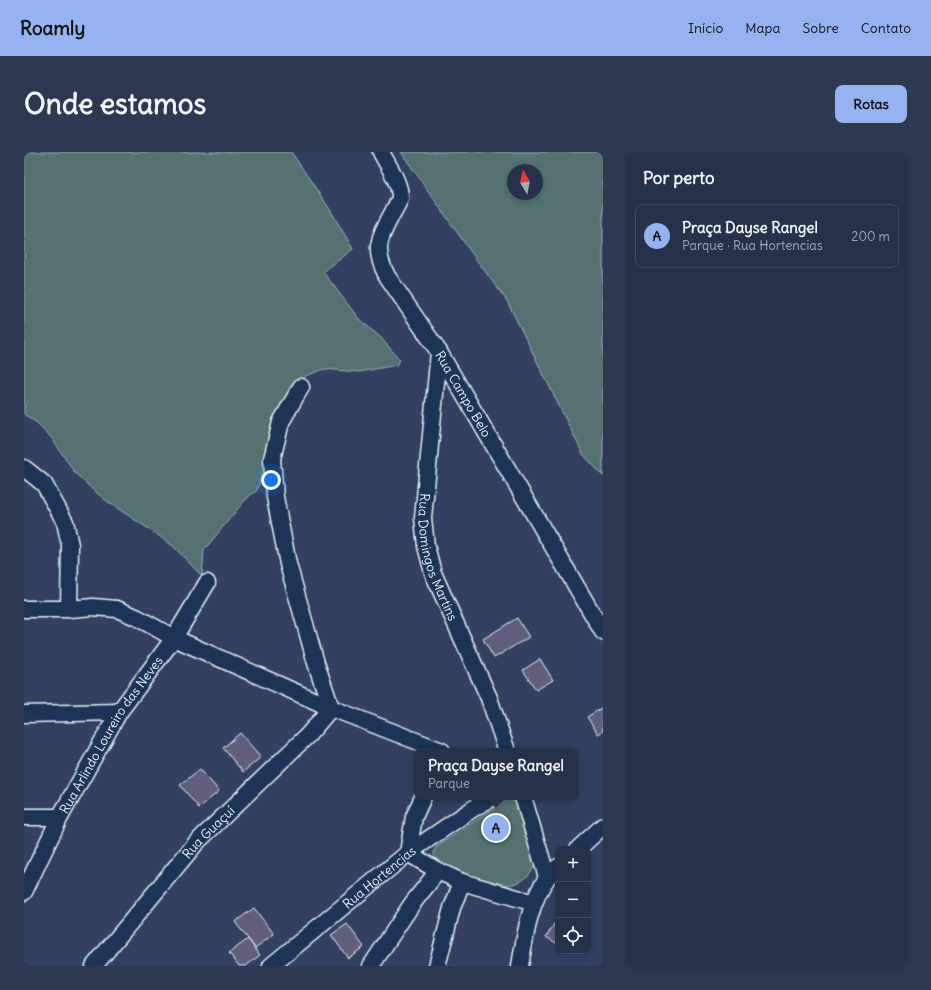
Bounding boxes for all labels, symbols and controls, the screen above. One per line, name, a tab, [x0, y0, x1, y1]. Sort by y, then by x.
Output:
text: Roamly	[20, 16, 85, 40]
text: Início	[688, 19, 723, 37]
text: Mapa	[745, 19, 781, 37]
text: Sobre	[803, 19, 839, 37]
text: Contato	[861, 19, 911, 37]
button: Rotas	[835, 85, 907, 123]
text: Onde estamos	[24, 86, 206, 122]
north arrow	[507, 164, 543, 200]
text: Por perto	[643, 167, 714, 189]
text: Praça Dayse Rangel	[682, 218, 818, 237]
text: A	[653, 228, 661, 245]
text: 200 m	[851, 228, 890, 245]
text: Parque · Rua Hortencias	[682, 237, 823, 254]
street label: Rua Campo Belo	[432, 348, 495, 440]
your location	[261, 470, 281, 490]
street label: Rua Domingos Martins	[414, 492, 462, 623]
street label: Rua Arlindo Loureiro das Neves	[55, 652, 166, 817]
popup	[414, 748, 578, 800]
text: Praça Dayse Rangel	[428, 756, 564, 775]
text: Parque	[428, 775, 470, 792]
street label: Rua Guaçuí	[178, 802, 238, 862]
pin: A	[483, 813, 509, 843]
street label: Rua Hortencias	[339, 842, 419, 912]
map controls	[555, 846, 591, 954]
button: +	[555, 846, 591, 882]
button: −	[555, 882, 591, 918]
button: locate	[555, 918, 591, 954]

